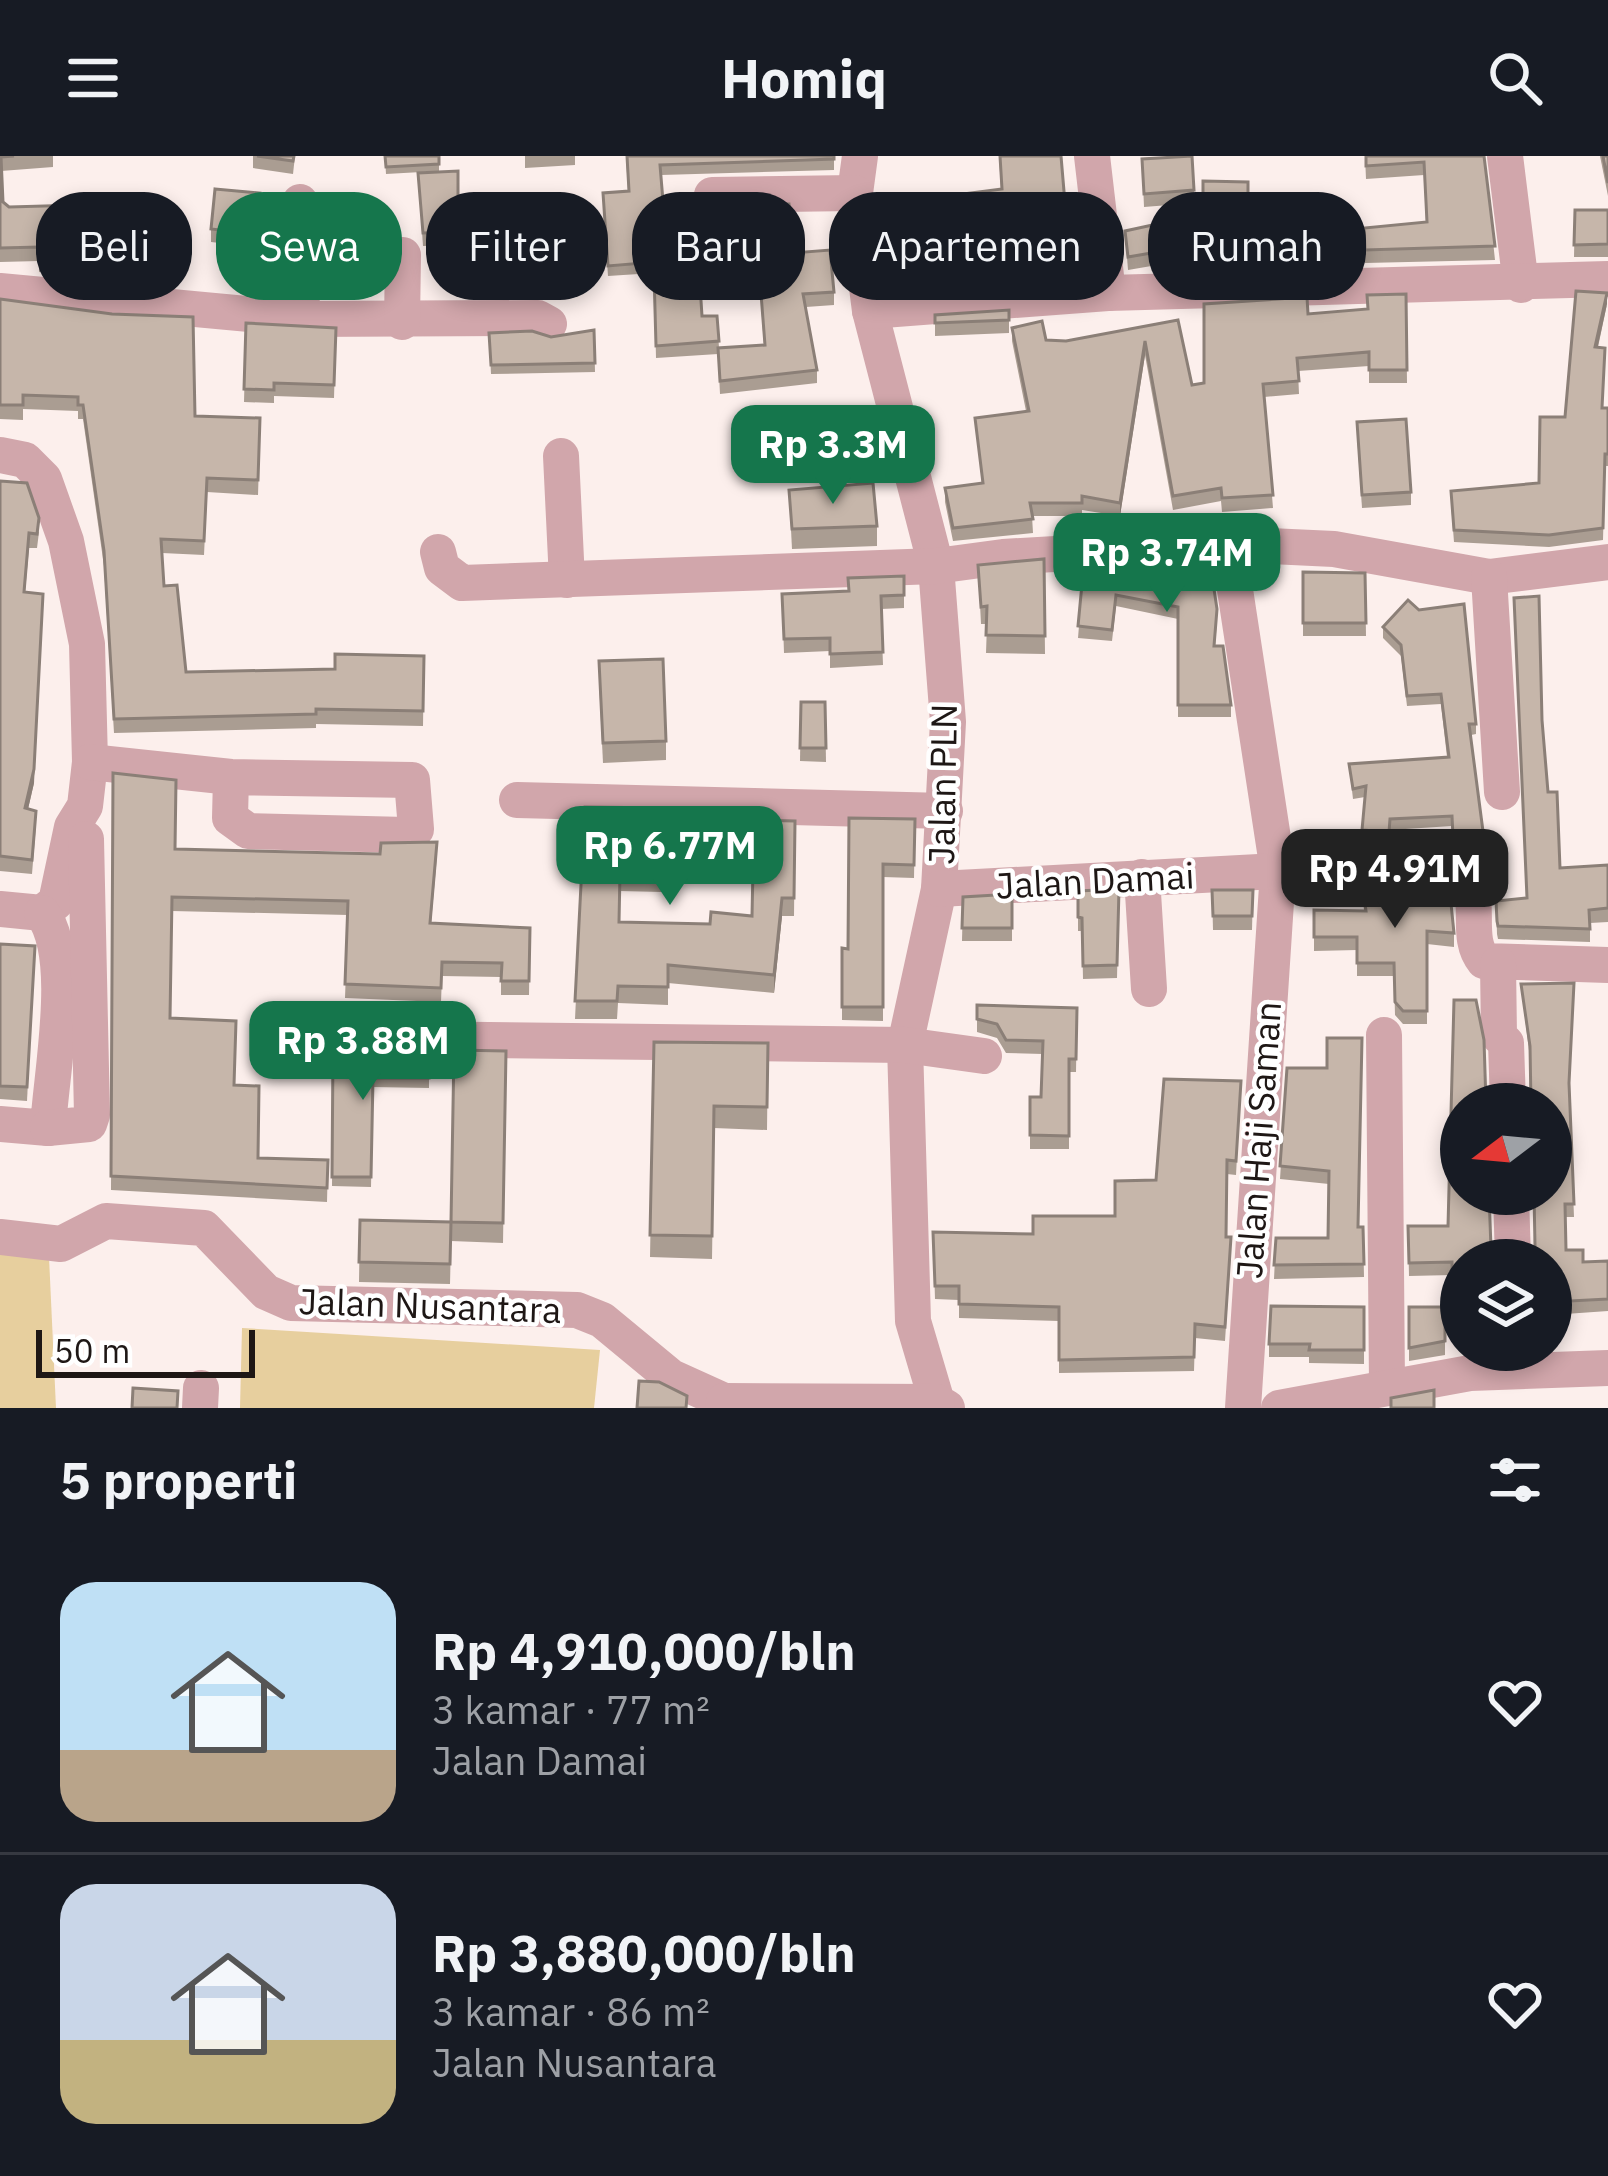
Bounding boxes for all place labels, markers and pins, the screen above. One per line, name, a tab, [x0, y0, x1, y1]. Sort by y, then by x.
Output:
pin: Rp 3.3M	[722, 405, 944, 507]
pin: Rp 3.74M	[1043, 513, 1291, 615]
pin: Rp 6.77M	[546, 806, 794, 908]
pin: Rp 4.91M	[1271, 829, 1519, 931]
pin: Rp 3.88M	[239, 1001, 487, 1103]

